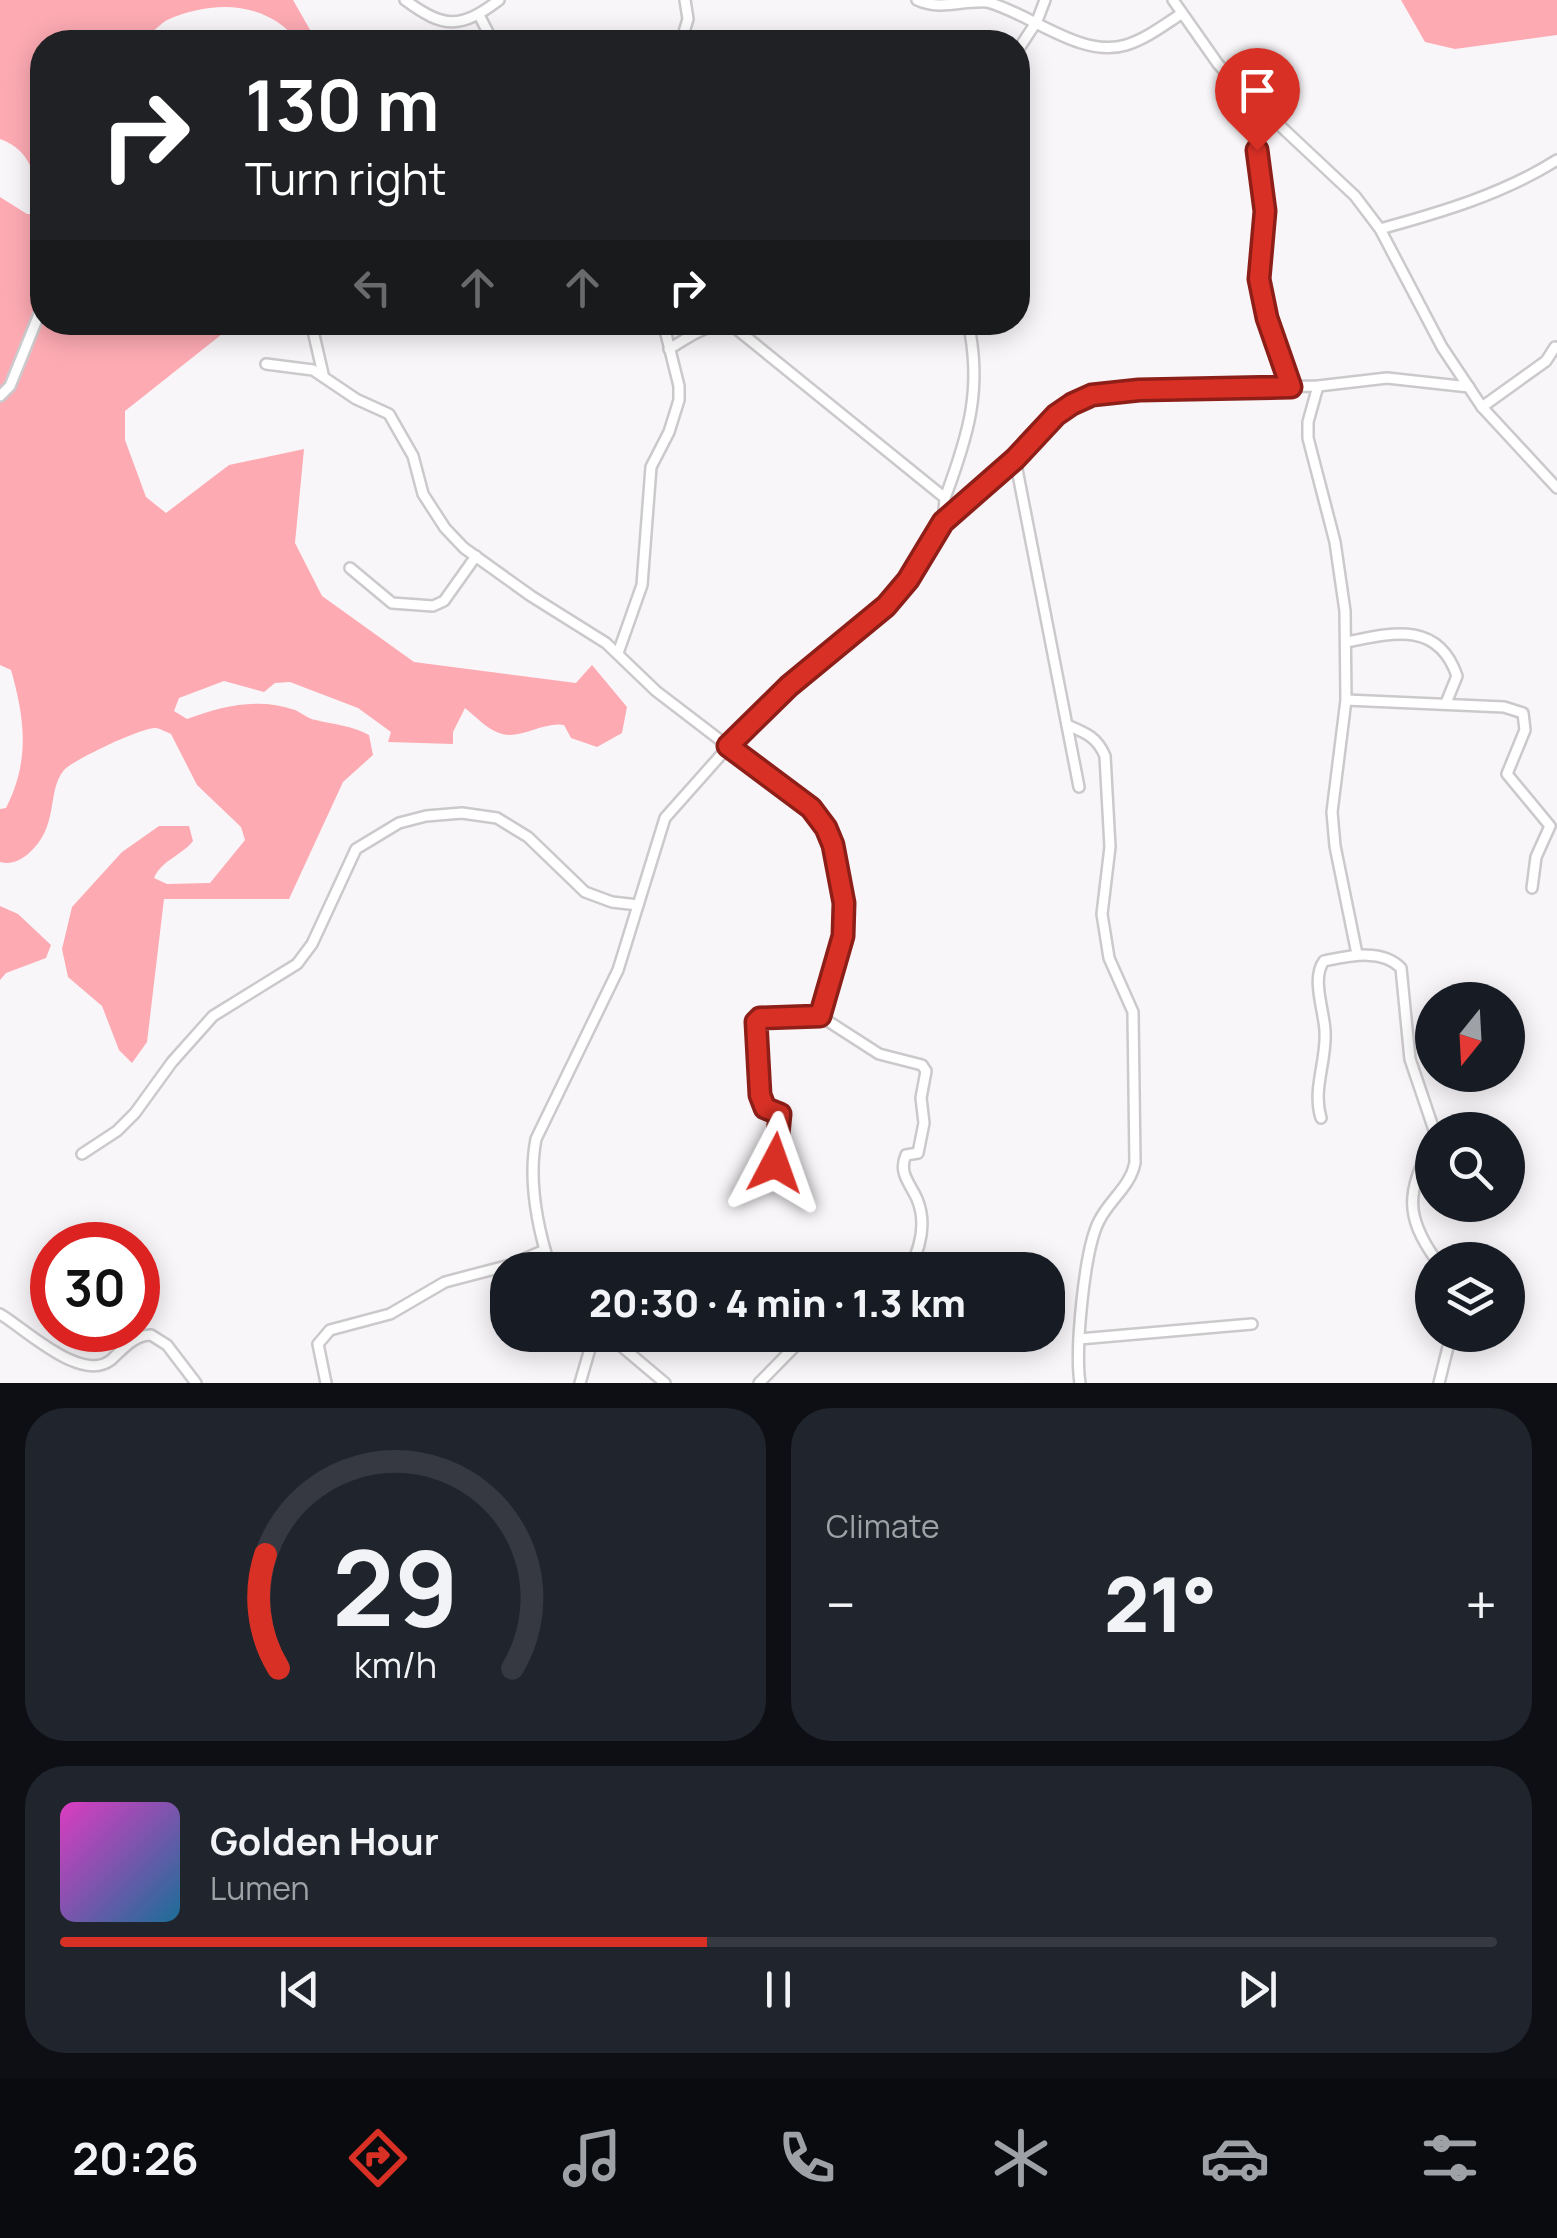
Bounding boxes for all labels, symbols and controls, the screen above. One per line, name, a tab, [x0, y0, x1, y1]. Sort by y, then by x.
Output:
pin	[1215, 48, 1300, 151]
text: 130 m	[245, 56, 439, 152]
icon: arrive	[1230, 63, 1285, 118]
icon: right	[80, 70, 210, 200]
text: Turn right	[245, 147, 446, 209]
icon: left	[345, 260, 400, 315]
icon: ahead	[450, 260, 505, 315]
icon: ahead	[555, 260, 610, 315]
icon: right	[660, 260, 715, 315]
north arrow	[1415, 982, 1525, 1092]
map controls	[1415, 982, 1525, 1352]
position arrow	[723, 1111, 827, 1215]
button: search	[1415, 1112, 1525, 1222]
speed limit sign: 30	[30, 1222, 160, 1352]
button: layers	[1415, 1242, 1525, 1352]
text: 20:30 · 4 min · 1.3 km	[589, 1276, 966, 1328]
text: Climate	[826, 1504, 940, 1548]
text: 29	[332, 1515, 459, 1657]
text: 21°	[1104, 1552, 1217, 1655]
text: −	[826, 1566, 856, 1642]
text: +	[1465, 1566, 1497, 1642]
text: km/h	[354, 1640, 437, 1689]
text: Golden Hour	[210, 1814, 439, 1866]
text: Lumen	[210, 1866, 310, 1910]
icon: previous	[272, 1962, 327, 2017]
icon: pause	[751, 1962, 806, 2017]
icon: next	[1230, 1962, 1285, 2017]
icon: directions	[343, 2123, 413, 2193]
icon: music	[557, 2123, 627, 2193]
icon: phone	[772, 2123, 842, 2193]
icon: climate	[986, 2123, 1056, 2193]
icon: car	[1200, 2123, 1270, 2193]
icon: filters	[1415, 2123, 1485, 2193]
text: 20:26	[72, 2127, 199, 2189]

